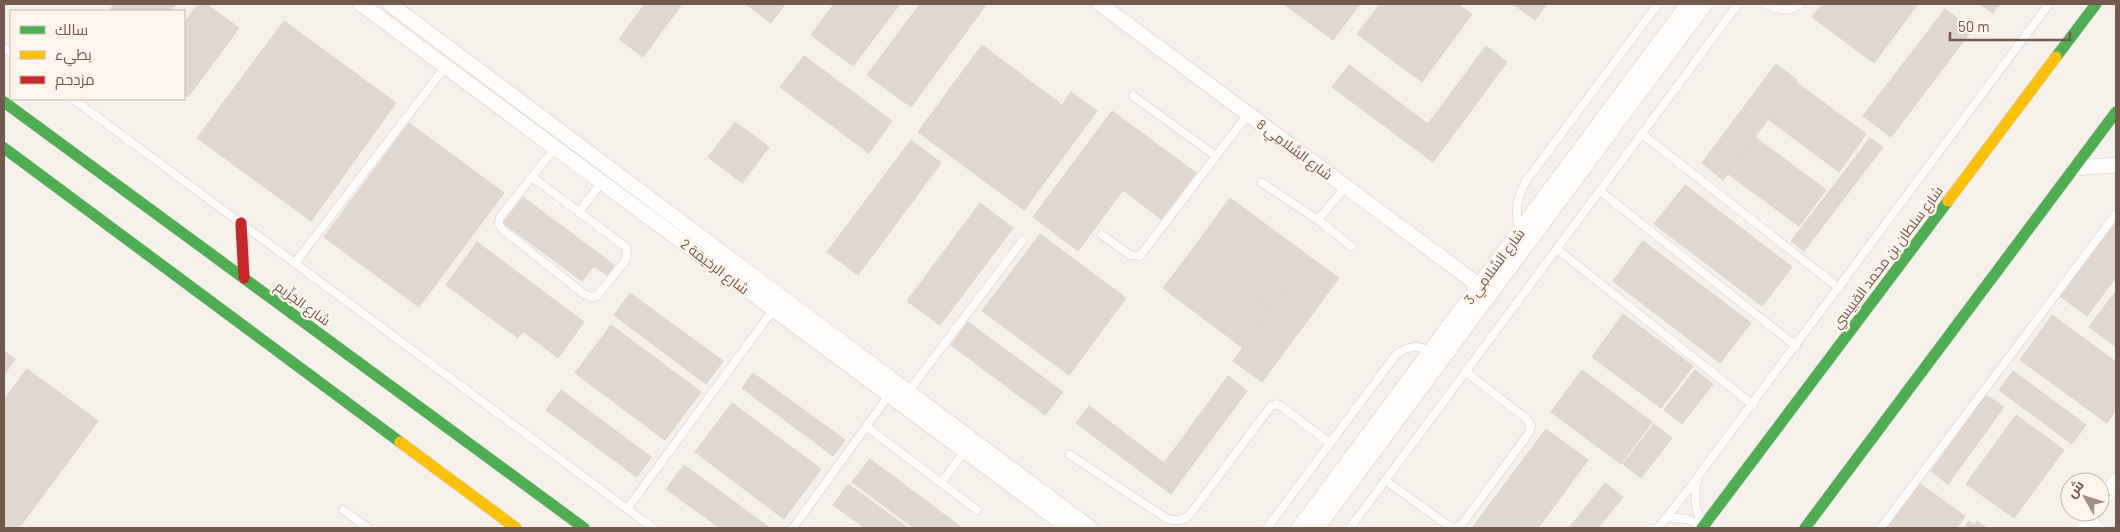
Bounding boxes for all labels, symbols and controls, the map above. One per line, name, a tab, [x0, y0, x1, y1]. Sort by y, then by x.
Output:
legend	[10, 10, 185, 100]
scale bar	[1950, 10, 2070, 42]
text: 50 m	[1958, 17, 1990, 35]
text: سالك	[55, 20, 88, 38]
text: بطيء	[55, 45, 92, 67]
text: مزدحم	[55, 70, 95, 90]
street label: شارع السَّلامِي 8	[1251, 115, 1336, 186]
street label: شارع سلطان بن محمد القبيسي	[1828, 182, 1949, 333]
street label: شارع السَّلامِي 3	[1460, 225, 1531, 310]
street label: شارع الرخيمَة 2	[677, 235, 753, 298]
street label: شارع الجَزِّيم	[271, 277, 334, 330]
north arrow	[2060, 472, 2110, 522]
text: ش	[2062, 476, 2088, 501]

